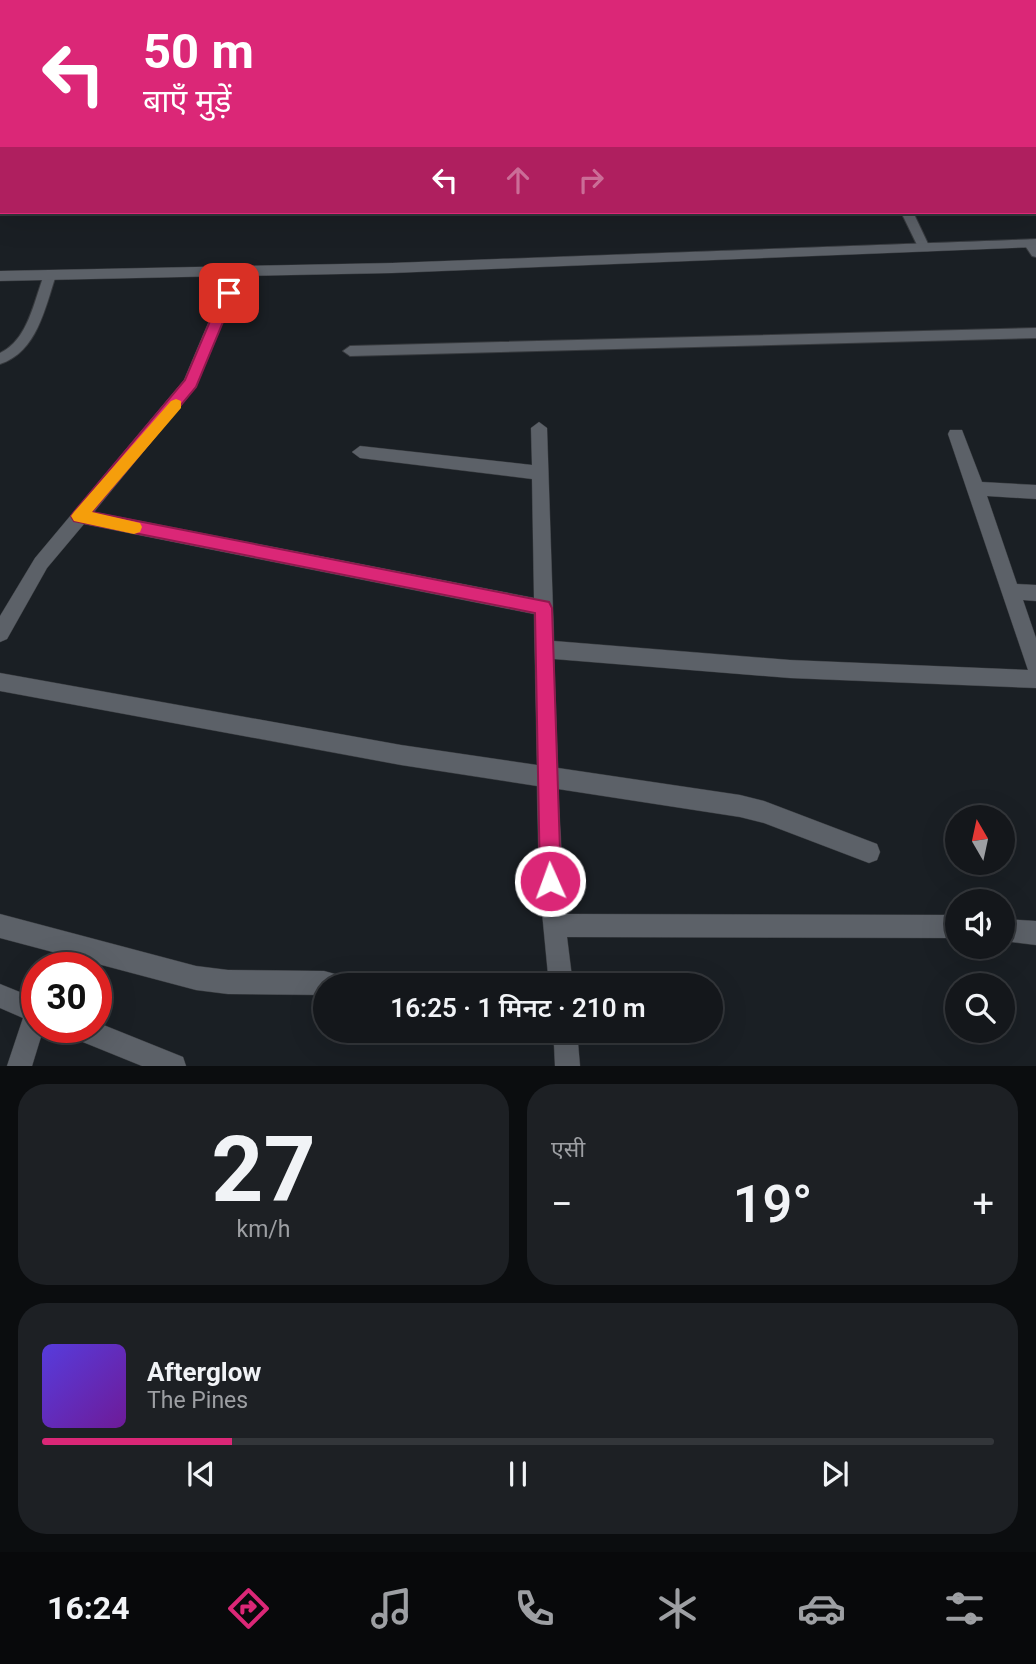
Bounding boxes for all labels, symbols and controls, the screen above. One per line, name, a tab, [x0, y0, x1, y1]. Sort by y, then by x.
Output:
text: 50 m	[143, 23, 254, 80]
icon: left	[28, 28, 119, 119]
text: बाएँ मुड़ें	[143, 82, 231, 120]
icon: left	[426, 161, 464, 199]
icon: ahead	[499, 161, 537, 199]
icon: right	[572, 161, 610, 199]
pin	[199, 263, 259, 323]
icon: arrive	[210, 274, 248, 312]
north arrow	[945, 805, 1015, 875]
map controls	[945, 805, 1015, 1043]
position arrow	[513, 844, 587, 918]
button: sound	[945, 889, 1015, 959]
speed limit sign: 30	[21, 952, 112, 1043]
button: search	[945, 973, 1015, 1043]
text: 16:25 · 1 मिनट · 210 m	[390, 993, 646, 1023]
text: 27	[211, 1117, 316, 1223]
text: एसी	[551, 1136, 585, 1163]
text: 19°	[733, 1174, 812, 1235]
text: −	[551, 1182, 573, 1226]
text: +	[972, 1182, 994, 1226]
text: km/h	[237, 1216, 291, 1243]
text: Afterglow	[147, 1357, 261, 1387]
text: The Pines	[147, 1387, 248, 1414]
icon: previous	[182, 1455, 220, 1493]
icon: pause	[499, 1455, 537, 1493]
icon: next	[816, 1455, 854, 1493]
icon: directions	[224, 1584, 273, 1633]
icon: music	[367, 1584, 416, 1633]
icon: phone	[510, 1584, 559, 1633]
icon: climate	[653, 1584, 702, 1633]
icon: car	[797, 1584, 846, 1633]
icon: filters	[940, 1584, 989, 1633]
text: 16:24	[47, 1589, 130, 1627]

